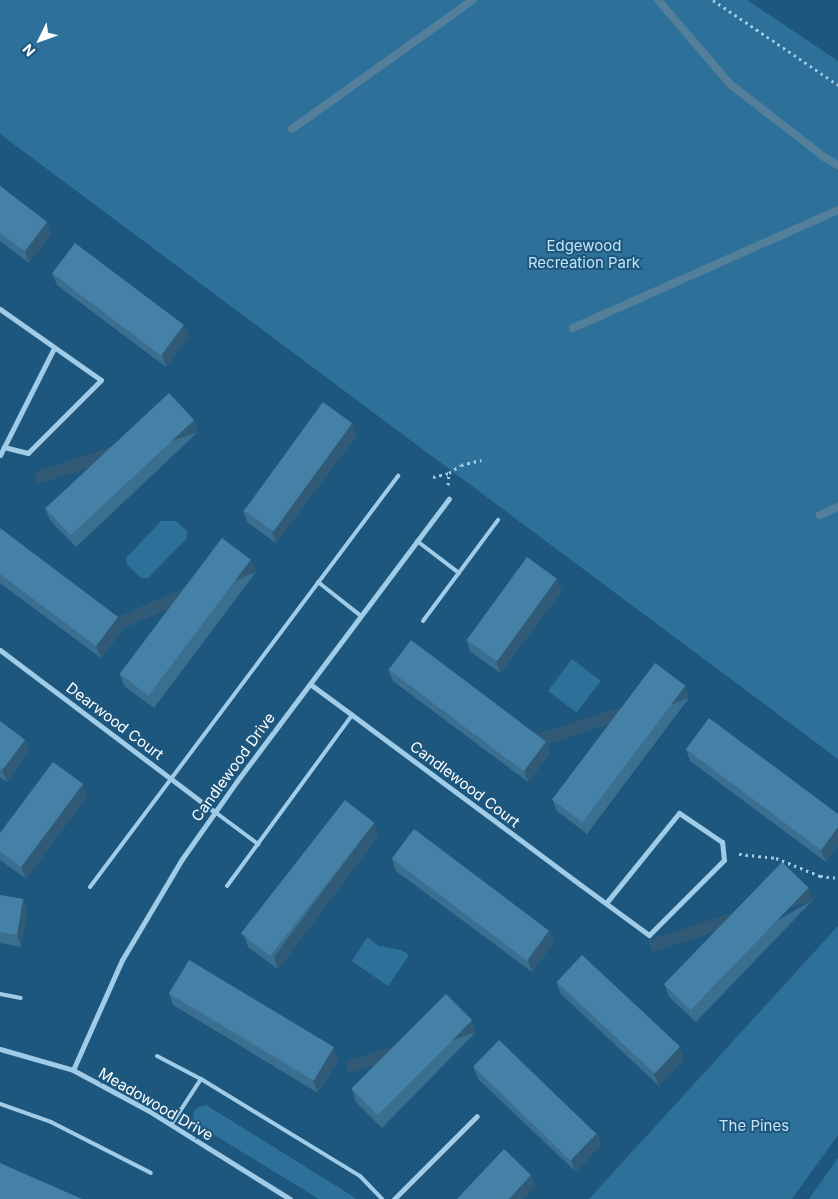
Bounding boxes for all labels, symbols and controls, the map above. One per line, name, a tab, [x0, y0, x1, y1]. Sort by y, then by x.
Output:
north arrow	[15, 15, 65, 65]
text: N	[19, 41, 38, 60]
park label: Edgewood Recreation Park	[528, 236, 640, 271]
street label: Dearwood Court	[63, 679, 167, 763]
street label: Candlewood Drive	[187, 709, 279, 825]
street label: Candlewood Court	[407, 737, 523, 831]
street label: Meadowood Drive	[95, 1064, 217, 1144]
park label: The Pines	[719, 1117, 789, 1135]

